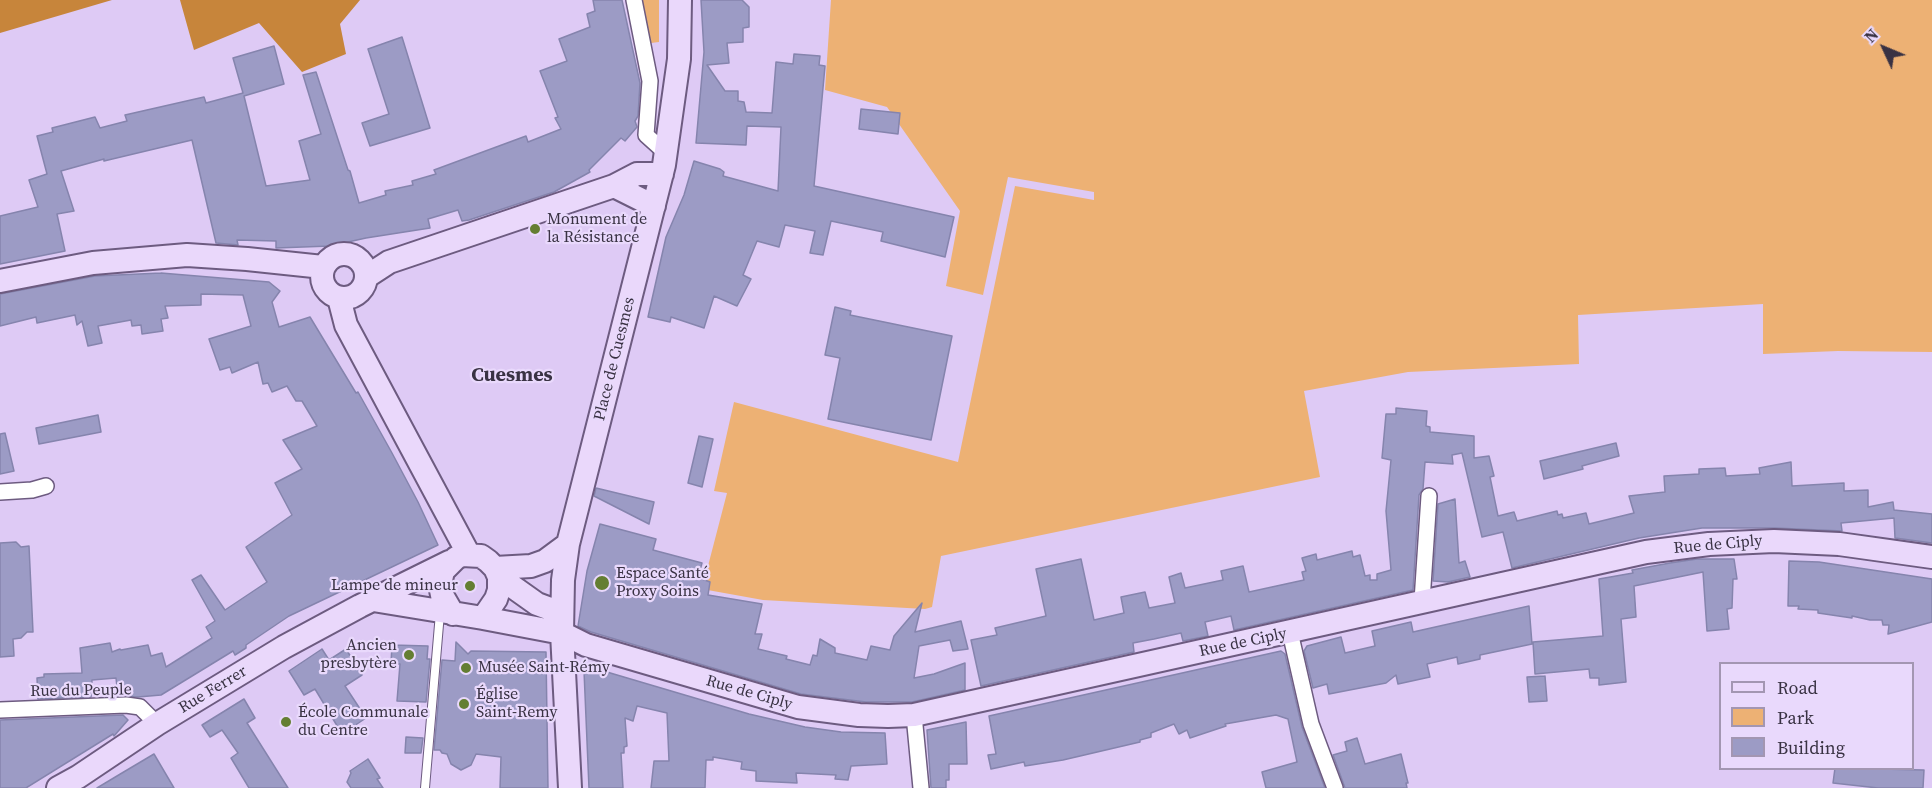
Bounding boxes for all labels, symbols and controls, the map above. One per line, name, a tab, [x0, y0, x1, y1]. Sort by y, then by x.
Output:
north arrow	[1854, 18, 1914, 78]
text: N	[1859, 24, 1883, 47]
place label: Monument de la Résistance	[547, 210, 647, 248]
marker: Monument de la Résistance	[528, 222, 542, 236]
street label: Place de Cuesmes	[590, 295, 640, 423]
district label: Cuesmes	[471, 364, 553, 388]
street label: Rue de Ciply	[1673, 532, 1763, 558]
place label: Espace Santé Proxy Soins	[616, 564, 709, 602]
marker: Espace Santé Proxy Soins	[593, 574, 611, 592]
place label: Lampe de mineur	[331, 576, 458, 596]
marker: Lampe de mineur	[463, 579, 477, 593]
street label: Rue de Ciply	[1198, 624, 1288, 662]
place label: Ancien presbytère	[321, 636, 397, 674]
marker: Ancien presbytère	[402, 648, 416, 662]
place label: Musée Saint-Rémy	[478, 658, 610, 678]
marker: Musée Saint-Rémy	[459, 661, 473, 675]
street label: Rue Ferrer	[175, 662, 251, 718]
legend	[1719, 662, 1914, 770]
street label: Rue de Ciply	[704, 672, 794, 714]
text: Road	[1777, 675, 1818, 700]
street label: Rue du Peuple	[30, 681, 132, 701]
place label: Église Saint-Remy	[476, 685, 557, 723]
marker: Église Saint-Remy	[457, 697, 471, 711]
place label: École Communale du Centre	[298, 703, 428, 741]
text: Park	[1777, 705, 1814, 730]
marker: École Communale du Centre	[279, 715, 293, 729]
text: Building	[1777, 735, 1845, 760]

